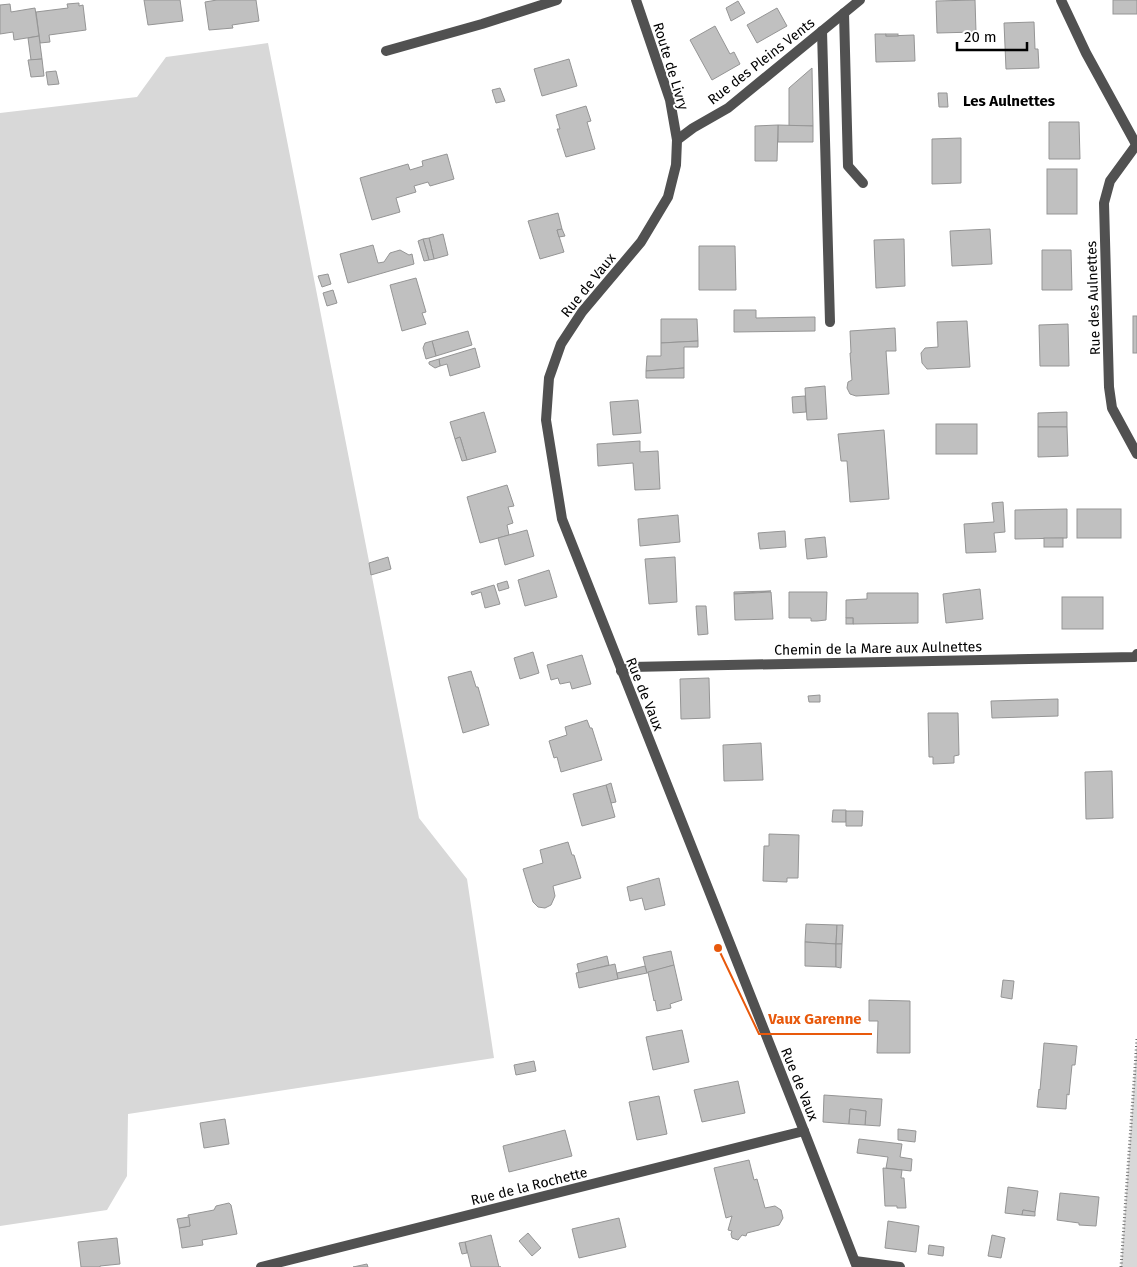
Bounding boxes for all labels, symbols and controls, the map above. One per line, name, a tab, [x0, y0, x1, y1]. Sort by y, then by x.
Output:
street label: Rue des Pleins Vents	[704, 14, 819, 108]
street label: Route de Livry	[649, 20, 692, 112]
scale bar	[957, 20, 1027, 52]
text: 20 m	[964, 28, 997, 46]
district label: Les Aulnettes	[963, 92, 1055, 110]
street label: Rue des Aulnettes	[1083, 240, 1104, 355]
street label: Rue de Vaux	[557, 250, 619, 321]
street label: Chemin de la Mare aux Aulnettes	[774, 638, 982, 659]
street label: Rue de Vaux	[622, 655, 667, 733]
callout: Vaux Garenne	[759, 1004, 872, 1034]
text: Vaux Garenne	[767, 1010, 862, 1028]
street label: Rue de Vaux	[777, 1045, 822, 1123]
street label: Rue de la Rochette	[469, 1164, 589, 1209]

